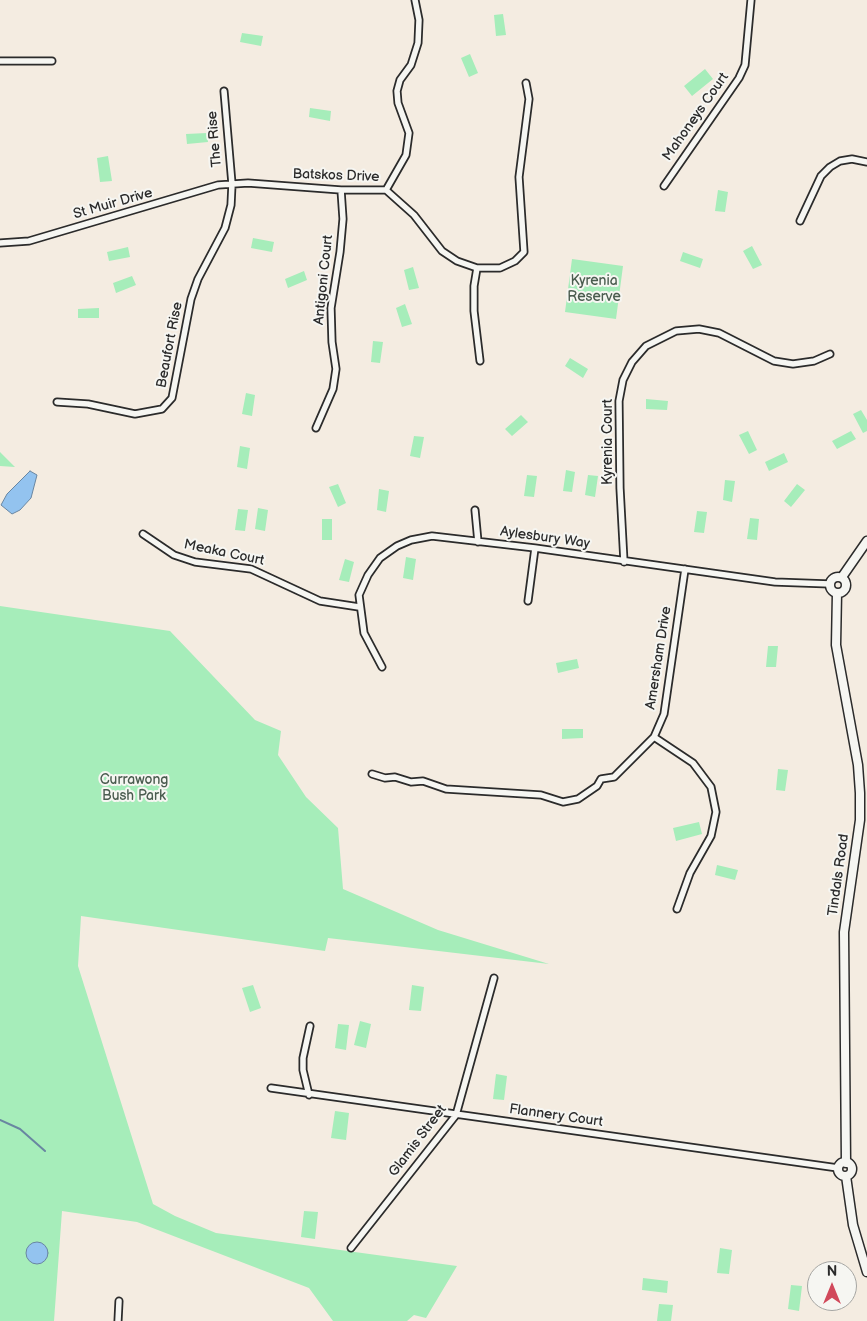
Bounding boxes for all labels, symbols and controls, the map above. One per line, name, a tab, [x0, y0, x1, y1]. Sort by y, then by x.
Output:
street label: Mahoneys Court	[659, 70, 733, 164]
street label: The Rise	[204, 110, 226, 168]
street label: Batskos Drive	[292, 166, 380, 186]
street label: St Muir Drive	[72, 185, 154, 223]
street label: Antigoni Court	[311, 234, 337, 326]
park label: Kyrenia Reserve	[567, 273, 621, 306]
street label: Beaufort Rise	[153, 301, 187, 389]
street label: Kyrenia Court	[600, 399, 616, 485]
street label: Aylesbury Way	[499, 523, 591, 553]
street label: Meaka Court	[182, 536, 266, 570]
street label: Amersham Drive	[643, 605, 675, 711]
park label: Currawong Bush Park	[100, 772, 168, 804]
street label: Tindals Road	[825, 833, 853, 917]
street label: Flannery Court	[508, 1101, 604, 1131]
street label: Glamis Street	[386, 1102, 450, 1180]
north arrow	[807, 1261, 857, 1311]
text: N	[827, 1263, 837, 1280]

